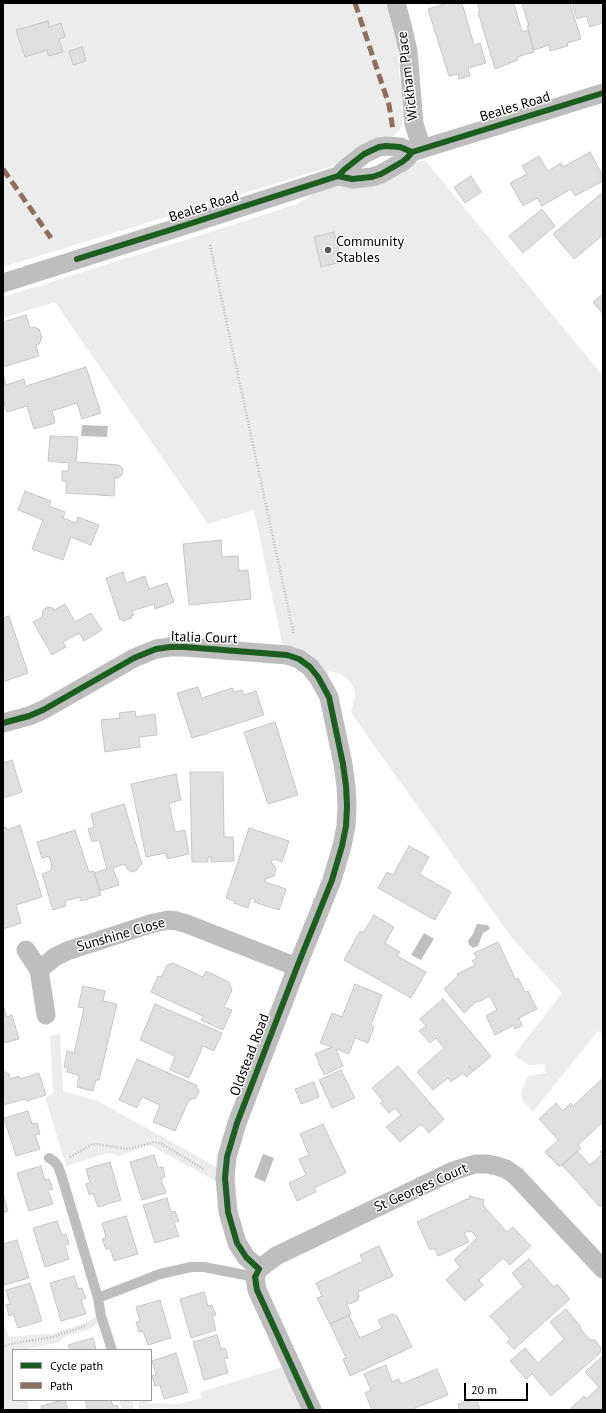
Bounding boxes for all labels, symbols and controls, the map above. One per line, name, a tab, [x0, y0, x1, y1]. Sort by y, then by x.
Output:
street label: Wickham Place	[394, 30, 422, 122]
street label: Beales Road	[478, 88, 552, 126]
street label: Beales Road	[167, 188, 241, 226]
place label: Community Stables	[336, 234, 404, 266]
marker: Community Stables	[323, 245, 333, 255]
street label: Italia Court	[170, 628, 238, 648]
street label: Sunshine Close	[75, 914, 167, 956]
street label: Oldstead Road	[227, 1012, 273, 1098]
street label: St Georges Court	[372, 1160, 470, 1216]
legend	[12, 1349, 152, 1401]
text: Cycle path	[50, 1358, 103, 1373]
scale bar	[466, 1375, 530, 1401]
text: Path	[50, 1378, 73, 1393]
text: 20 m	[471, 1382, 497, 1397]

